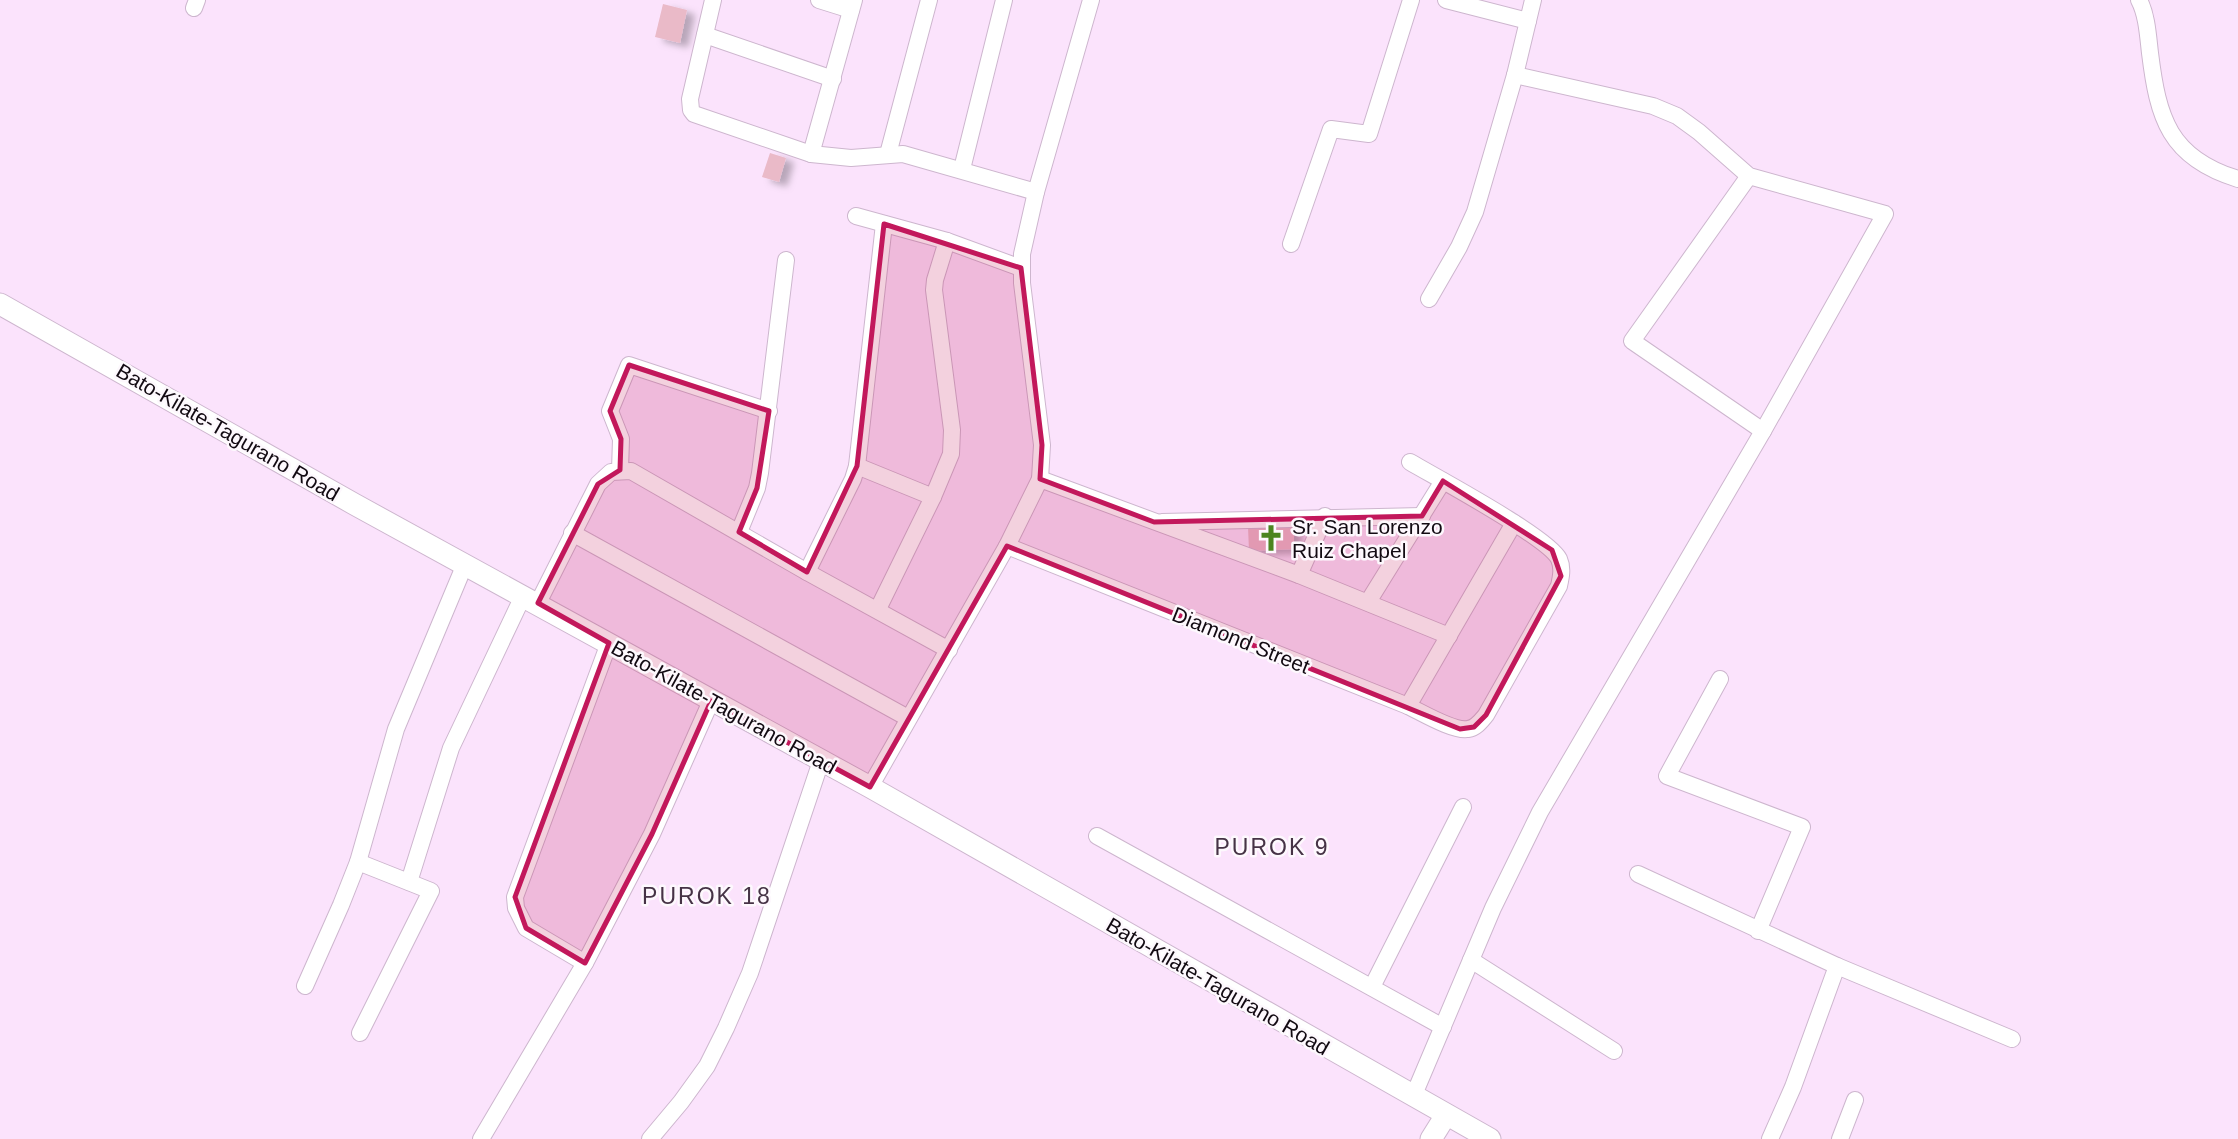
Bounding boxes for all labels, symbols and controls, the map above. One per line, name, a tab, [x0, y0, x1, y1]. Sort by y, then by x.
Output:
street label: Bato-Kilate-Tagurano Road	[113, 359, 343, 505]
place label: Sr. San Lorenzo Ruiz Chapel	[1292, 515, 1443, 562]
church icon: Sr. San Lorenzo Ruiz Chapel	[1256, 523, 1286, 553]
street label: Diamond Street	[1169, 602, 1313, 678]
street label: Bato-Kilate-Tagurano Road	[608, 636, 840, 778]
district label: PUROK 9	[1215, 834, 1329, 860]
district label: PUROK 18	[642, 883, 772, 909]
street label: Bato-Kilate-Tagurano Road	[1103, 913, 1333, 1059]

